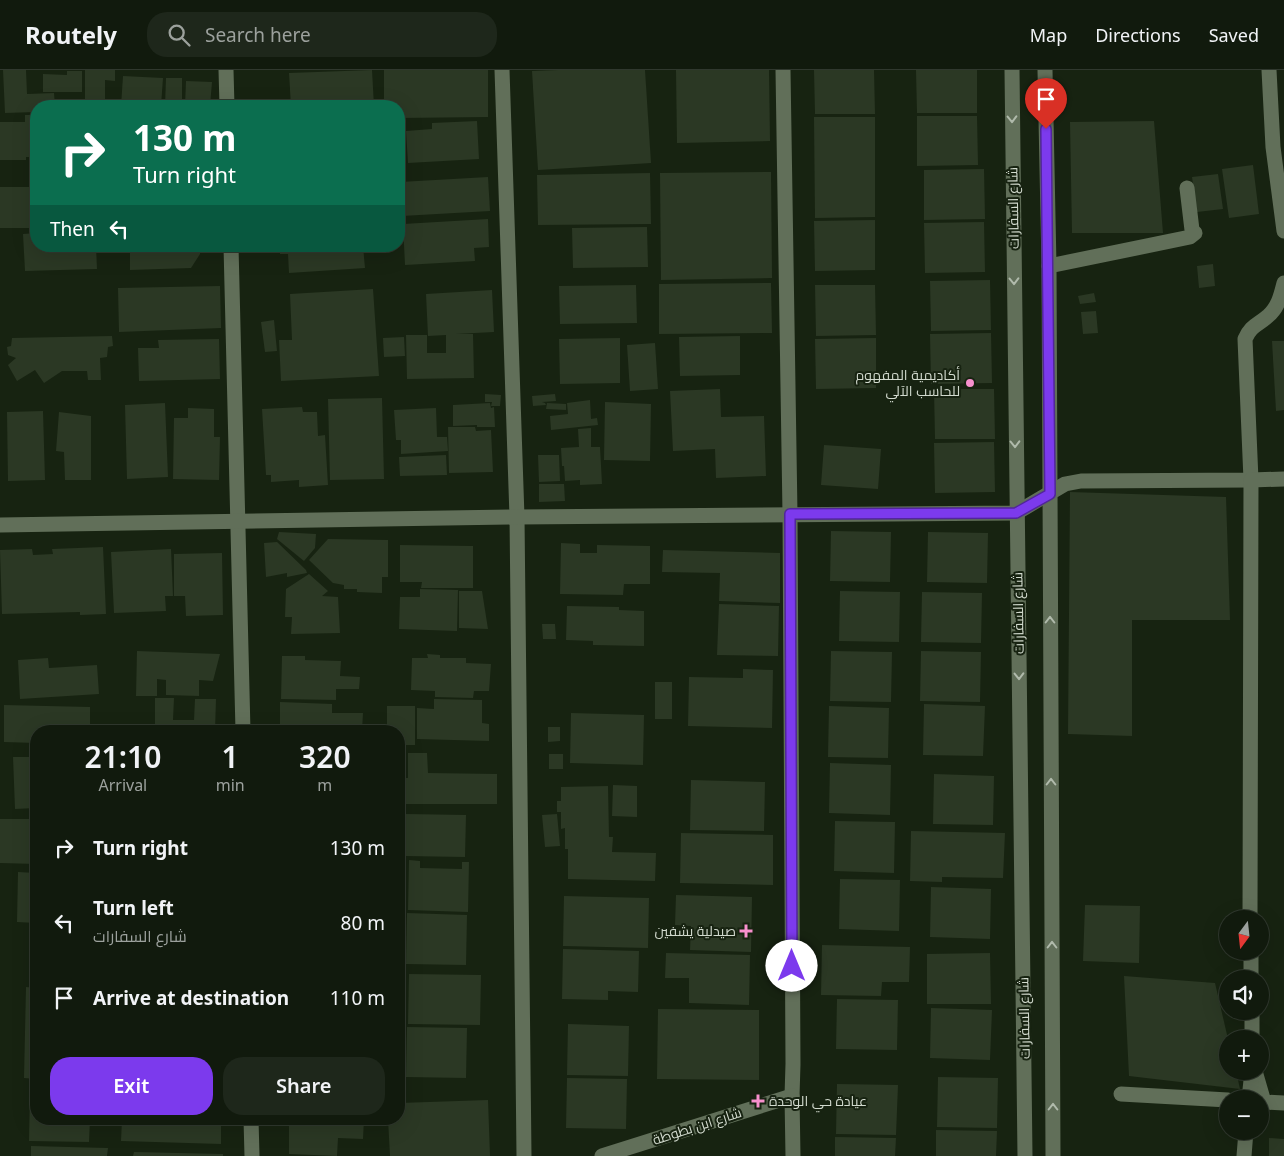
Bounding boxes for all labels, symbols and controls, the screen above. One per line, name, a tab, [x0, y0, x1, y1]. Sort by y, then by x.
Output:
search box	[147, 12, 497, 57]
text: Routely	[25, 18, 117, 51]
icon: search	[165, 21, 193, 49]
text: Search here	[205, 22, 311, 48]
text: Map	[1030, 23, 1067, 47]
text: Directions	[1095, 23, 1181, 47]
text: Saved	[1209, 23, 1259, 47]
pin	[1025, 78, 1067, 129]
icon: arrive	[1032, 85, 1060, 113]
text: 130 m	[133, 114, 236, 161]
one-way arrow	[1007, 115, 1017, 123]
icon: right	[50, 120, 115, 185]
text: Turn right	[133, 159, 236, 189]
street label: شارع السفارات	[1002, 167, 1023, 249]
icon: left	[105, 215, 133, 243]
text: Then	[50, 216, 95, 242]
one-way arrow	[1009, 278, 1019, 285]
place label: أكاديمية المفهوم للحاسب الآلي	[855, 365, 960, 403]
marker: أكاديمية المفهوم للحاسب الآلي	[964, 377, 976, 389]
one-way arrow	[1010, 440, 1021, 448]
street label: شارع السفارات	[1007, 572, 1028, 654]
one-way arrow	[1045, 616, 1055, 624]
one-way arrow	[1013, 672, 1024, 680]
text: 21:10	[84, 736, 161, 777]
text: 1	[222, 736, 239, 777]
text: 320	[299, 736, 351, 777]
text: Arrival	[98, 774, 147, 796]
text: min	[216, 774, 245, 796]
text: m	[317, 774, 332, 796]
one-way arrow	[1046, 778, 1056, 786]
icon: right	[50, 834, 78, 862]
text: Turn right	[93, 835, 188, 861]
text: 130 m	[330, 835, 385, 861]
text: Turn left	[93, 895, 174, 921]
icon: left	[50, 909, 78, 937]
text: 80 m	[341, 910, 385, 936]
north arrow	[1219, 910, 1269, 960]
map controls	[1219, 910, 1269, 1140]
place label: صيدلية يشفين	[655, 921, 736, 940]
text: شارع السفارات	[93, 925, 187, 947]
marker: صيدلية يشفين	[740, 925, 752, 937]
position arrow	[765, 939, 817, 991]
one-way arrow	[1047, 941, 1057, 948]
button: sound	[1219, 970, 1269, 1020]
street label: شارع السفارات	[1013, 977, 1034, 1059]
icon: arrive	[50, 984, 78, 1012]
text: Arrive at destination	[93, 985, 289, 1011]
text: 110 m	[330, 985, 385, 1011]
button: +	[1219, 1030, 1269, 1080]
button: Exit	[50, 1057, 213, 1115]
button: Share	[223, 1057, 385, 1115]
button: −	[1219, 1090, 1269, 1140]
place label: عيادة حي الوحدة	[769, 1091, 867, 1113]
marker: عيادة حي الوحدة	[751, 1094, 765, 1108]
street label: شارع ابن بطوطة	[650, 1102, 744, 1149]
one-way arrow	[1048, 1103, 1058, 1111]

